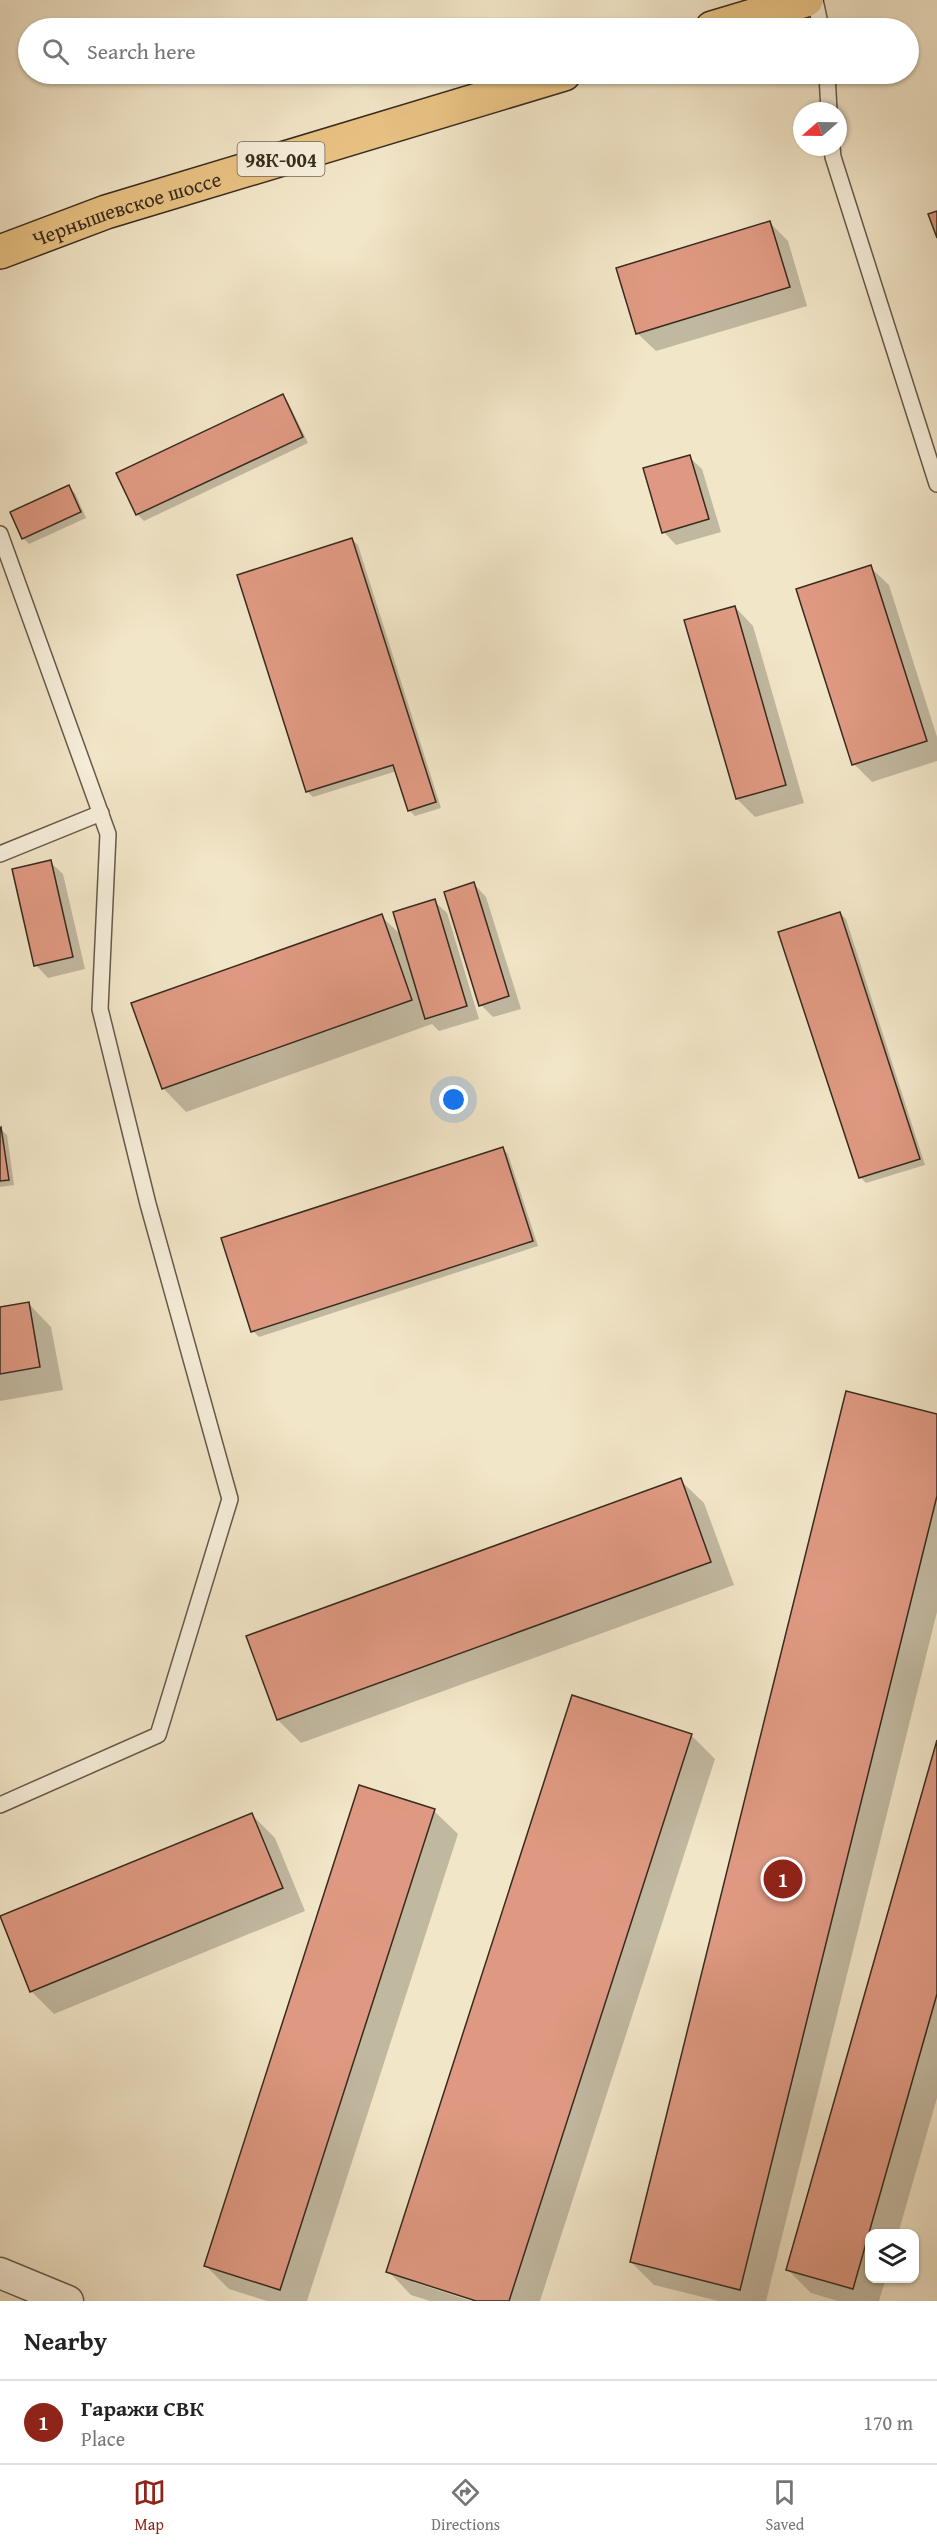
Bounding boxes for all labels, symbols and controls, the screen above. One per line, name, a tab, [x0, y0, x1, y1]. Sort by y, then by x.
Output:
search box	[18, 18, 919, 84]
icon: search	[39, 35, 72, 68]
text: Search here	[87, 35, 196, 67]
north arrow	[793, 102, 847, 156]
road number: 98К-004	[238, 142, 324, 176]
street label: Чернышевское шоссе	[27, 163, 225, 254]
your location	[439, 1085, 468, 1114]
pin: 1	[764, 1856, 802, 1902]
map controls	[865, 2229, 919, 2283]
button: layers	[865, 2229, 919, 2283]
text: Nearby	[24, 2321, 107, 2360]
text: Гаражи СВК	[81, 2392, 204, 2424]
text: 1	[38, 2408, 49, 2437]
text: 170 m	[863, 2408, 913, 2437]
text: Place	[81, 2424, 125, 2453]
tab: Map	[133, 2476, 166, 2536]
tab: Directions	[431, 2476, 500, 2536]
tab: Saved	[765, 2476, 804, 2536]

